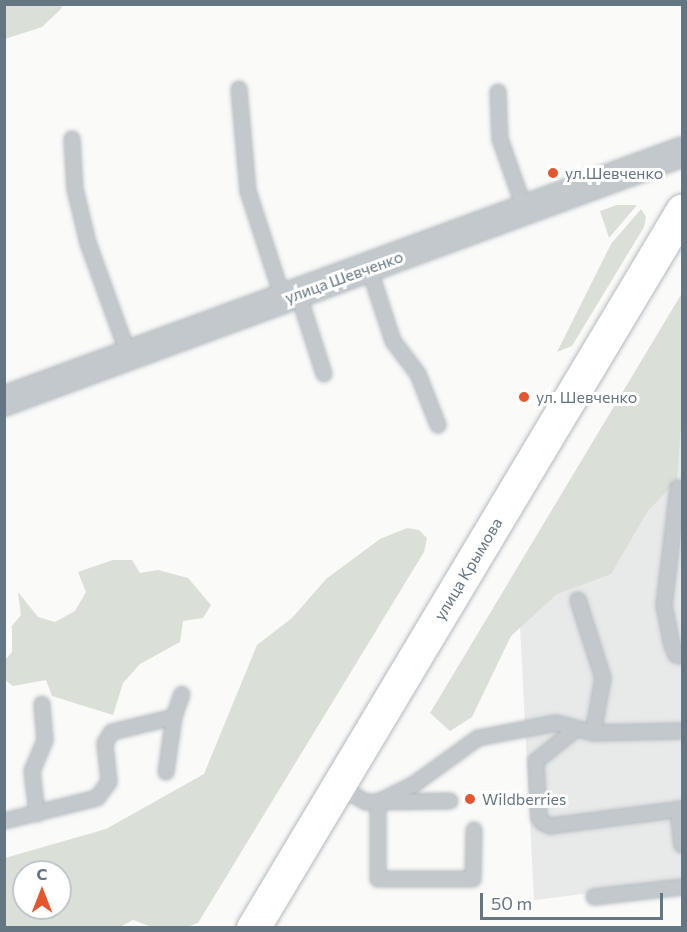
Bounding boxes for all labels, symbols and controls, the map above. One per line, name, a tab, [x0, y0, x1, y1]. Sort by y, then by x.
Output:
place label: ул.Шевченко	[565, 163, 663, 183]
marker: ул.Шевченко	[546, 166, 560, 180]
street label: улица Шевченко	[282, 247, 406, 307]
place label: ул. Шевченко	[536, 387, 637, 407]
marker: ул. Шевченко	[517, 390, 531, 404]
street label: улица Крымова	[430, 514, 506, 624]
place label: Wildberries	[482, 789, 566, 809]
marker: Wildberries	[463, 792, 477, 806]
north arrow	[12, 860, 72, 920]
text: С	[37, 864, 47, 883]
scale bar	[483, 881, 666, 919]
text: 50 m	[491, 892, 532, 914]

